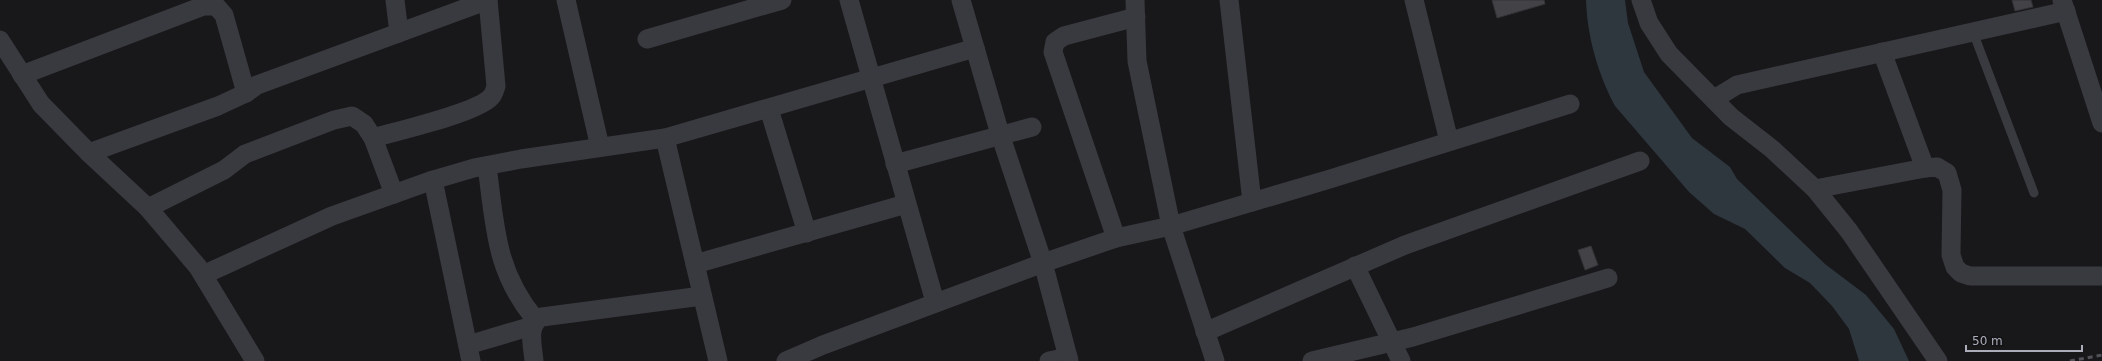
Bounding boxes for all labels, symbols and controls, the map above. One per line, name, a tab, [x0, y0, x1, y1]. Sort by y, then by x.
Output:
scale bar	[1966, 327, 2082, 353]
text: 50 m	[1972, 334, 2003, 348]

